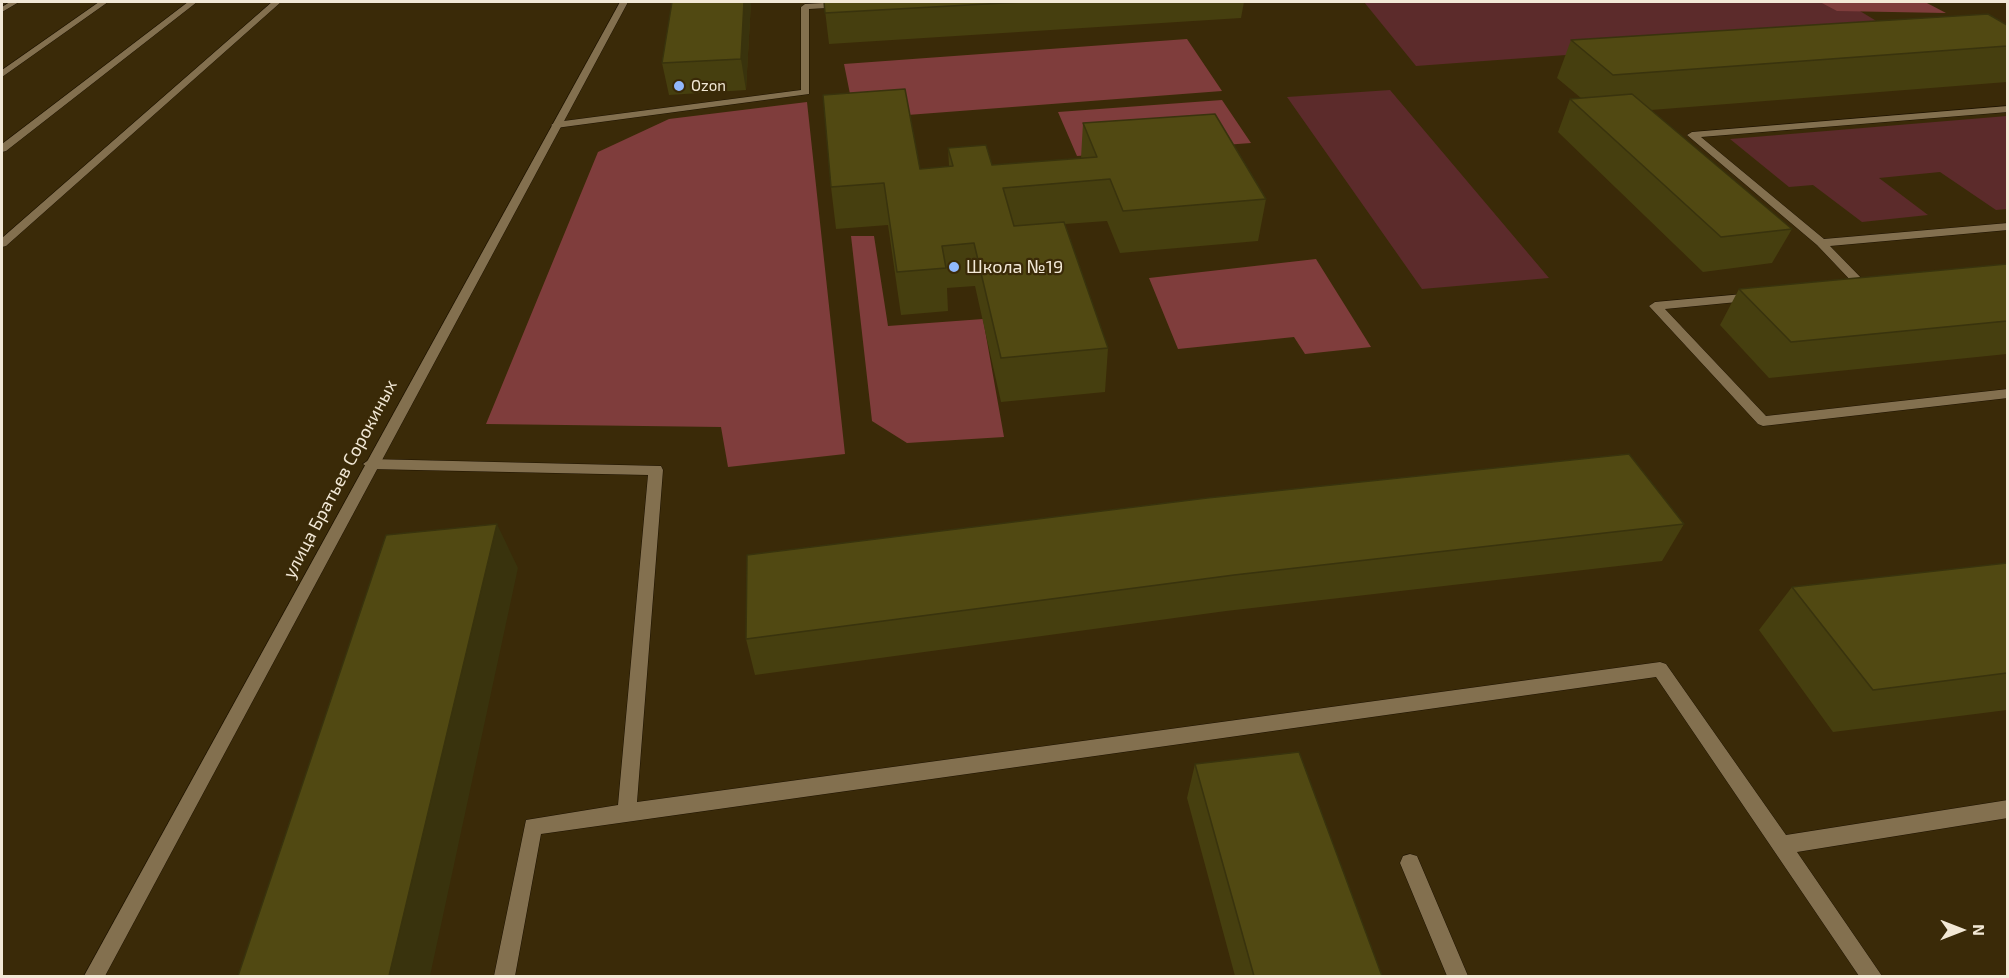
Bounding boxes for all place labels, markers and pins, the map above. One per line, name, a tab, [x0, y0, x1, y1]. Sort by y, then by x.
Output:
place label: Ozon	[691, 77, 726, 95]
marker: Ozon	[672, 79, 686, 93]
place label: Школа №19	[966, 256, 1063, 278]
marker: Школа №19	[947, 260, 961, 274]

